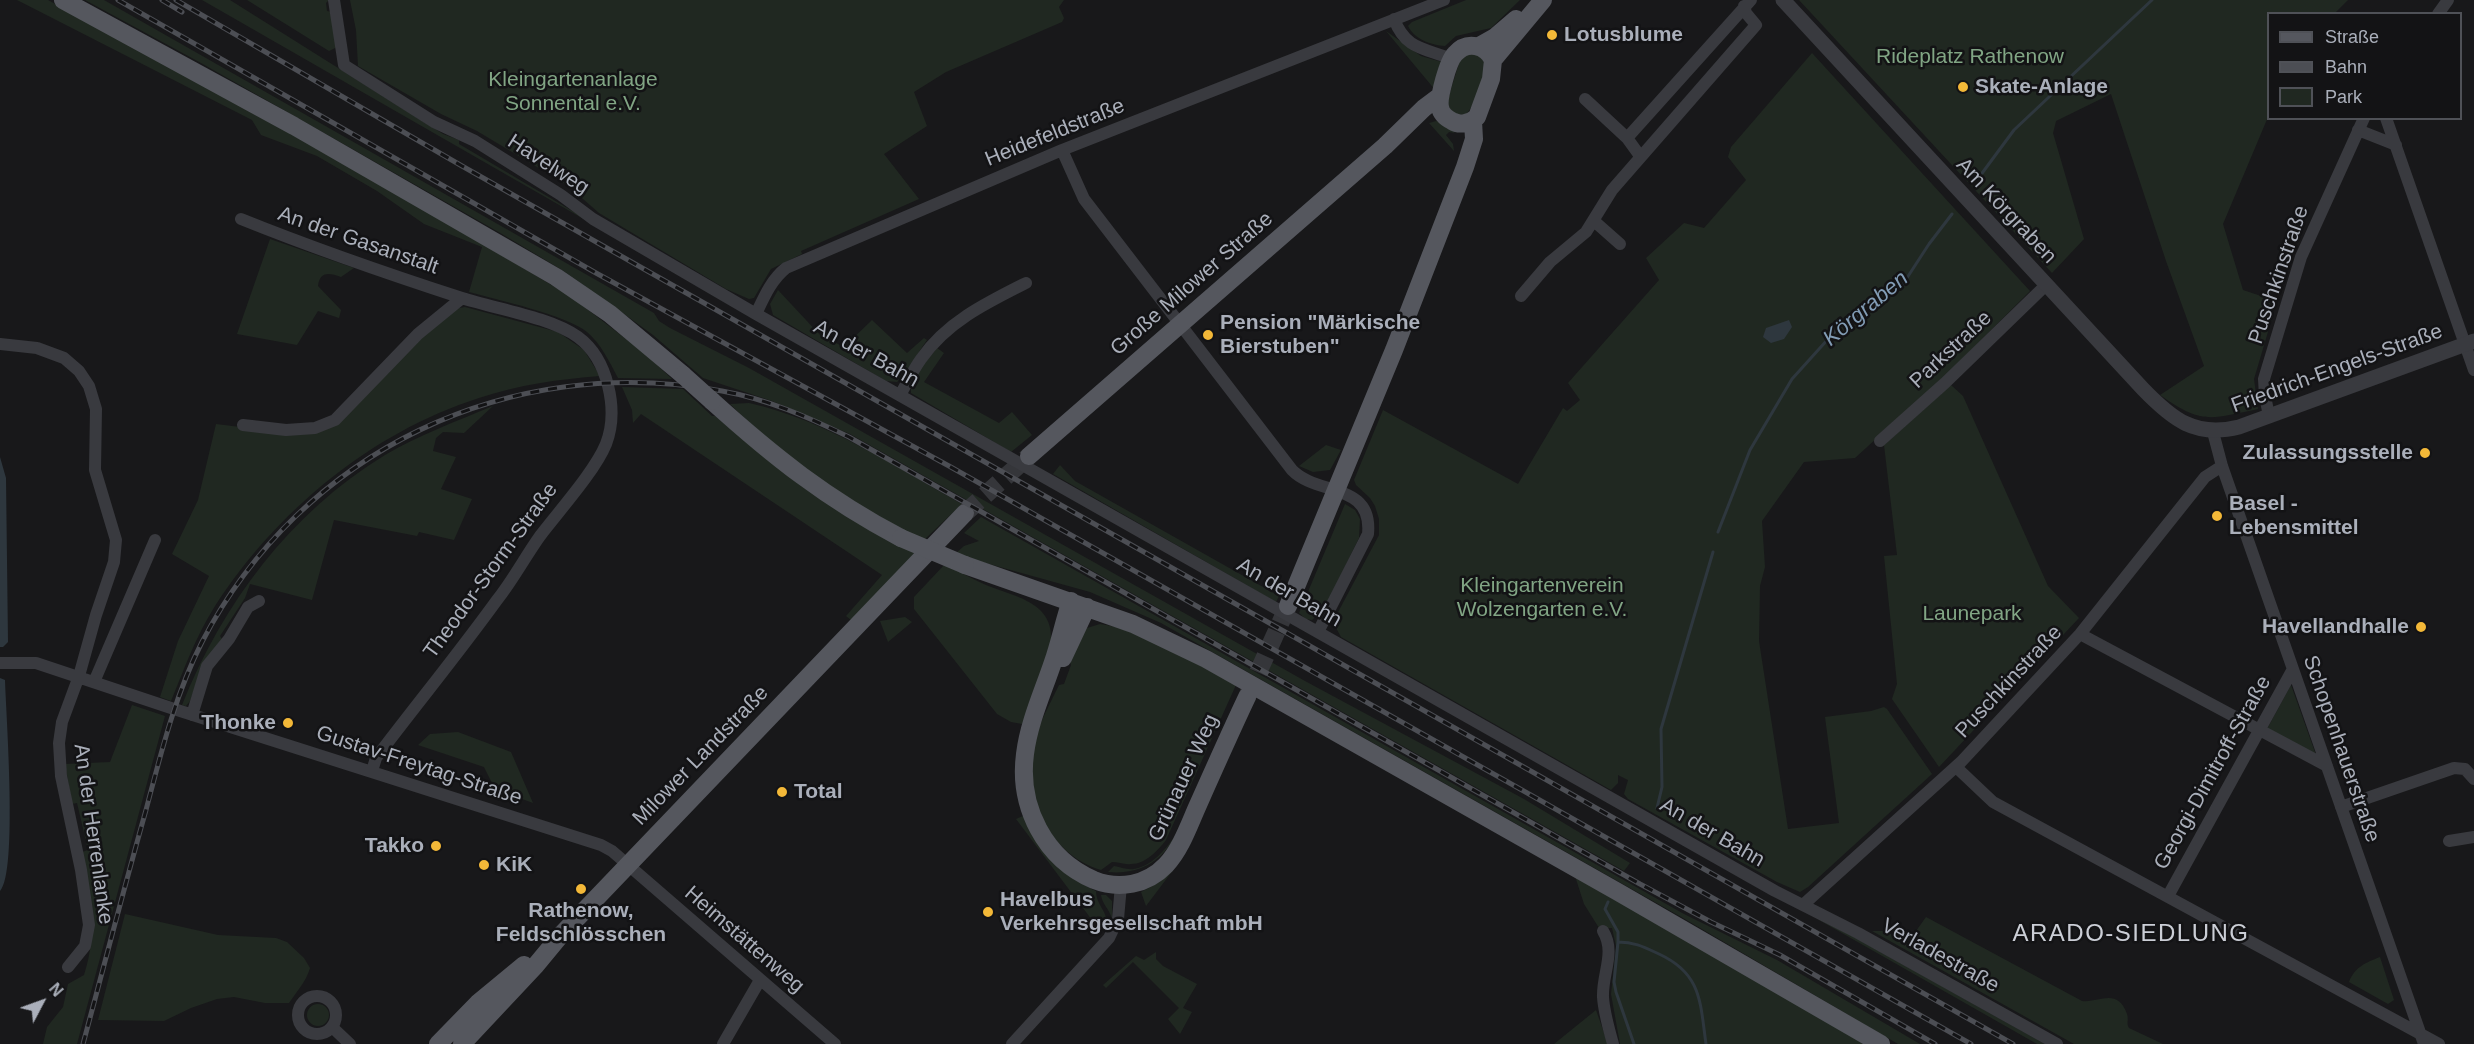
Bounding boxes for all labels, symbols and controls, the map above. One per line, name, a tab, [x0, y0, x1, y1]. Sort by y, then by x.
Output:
legend	[2267, 12, 2462, 120]
place label: Lotusblume	[1564, 22, 1683, 48]
text: Straße	[2325, 27, 2379, 47]
marker: Lotusblume	[1545, 28, 1559, 42]
park label: Rideplatz Rathenow	[1876, 44, 2064, 70]
text: Bahn	[2325, 57, 2367, 77]
park label: Kleingartenanlage Sonnental e.V.	[488, 67, 658, 117]
place label: Skate-Anlage	[1975, 74, 2108, 100]
marker: Skate-Anlage	[1956, 80, 1970, 94]
text: Park	[2325, 87, 2362, 107]
street label: Heidefeldstraße	[982, 94, 1128, 172]
street label: Havelweg	[502, 129, 594, 201]
street label: Am Körgraben	[1951, 153, 2061, 269]
street label: An der Gasanstalt	[274, 202, 442, 280]
street label: Puschkinstraße	[2244, 202, 2314, 348]
street label: Große Milower Straße	[1106, 207, 1278, 361]
water label: Körgraben	[1818, 266, 1914, 352]
street label: Parkstraße	[1905, 306, 1997, 394]
place label: Pension "Märkische Bierstuben"	[1220, 310, 1420, 360]
street label: An der Bahn	[809, 315, 923, 393]
street label: Friedrich-Engels-Straße	[2228, 319, 2446, 419]
marker: Pension "Märkische Bierstuben"	[1201, 328, 1215, 342]
place label: Zulassungsstelle	[2243, 440, 2413, 466]
marker: Zulassungsstelle	[2418, 446, 2432, 460]
street label: Theodor-Storm-Straße	[419, 478, 563, 664]
place label: Basel - Lebensmittel	[2229, 491, 2359, 541]
marker: Basel - Lebensmittel	[2210, 509, 2224, 523]
street label: An der Bahn	[1232, 553, 1346, 633]
park label: Kleingartenverein Wolzengarten e.V.	[1457, 573, 1627, 623]
park label: Launepark	[1922, 601, 2022, 627]
place label: Havellandhalle	[2262, 614, 2409, 640]
street label: Puschkinstraße	[1950, 620, 2068, 744]
marker: Havellandhalle	[2414, 620, 2428, 634]
street label: Schopenhauerstraße	[2297, 652, 2385, 846]
street label: Georgi-Dimitroff-Straße	[2149, 672, 2277, 874]
street label: Milower Landstraße	[628, 681, 774, 831]
place label: Thonke	[201, 710, 276, 736]
street label: Grünauer Weg	[1144, 710, 1224, 846]
marker: Thonke	[281, 716, 295, 730]
street label: Gustav-Freytag-Straße	[313, 721, 525, 811]
street label: An der Herrenlanke	[68, 742, 118, 926]
place label: Total	[794, 779, 843, 805]
marker: Total	[775, 785, 789, 799]
street label: An der Bahn	[1655, 793, 1769, 873]
place label: Takko	[365, 833, 424, 859]
marker: Takko	[429, 839, 443, 853]
place label: KiK	[496, 852, 532, 878]
marker: KiK	[477, 858, 491, 872]
street label: Heimstättenweg	[679, 881, 809, 999]
marker: Rathenow, Feldschlösschen	[574, 882, 588, 896]
place label: Havelbus Verkehrsgesellschaft mbH	[1000, 887, 1263, 937]
place label: Rathenow, Feldschlösschen	[496, 898, 666, 948]
marker: Havelbus Verkehrsgesellschaft mbH	[981, 905, 995, 919]
street label: Verladestraße	[1877, 913, 2003, 999]
district label: ARADO-SIEDLUNG	[2012, 920, 2250, 948]
north arrow	[12, 972, 72, 1032]
text: N	[46, 980, 66, 1000]

